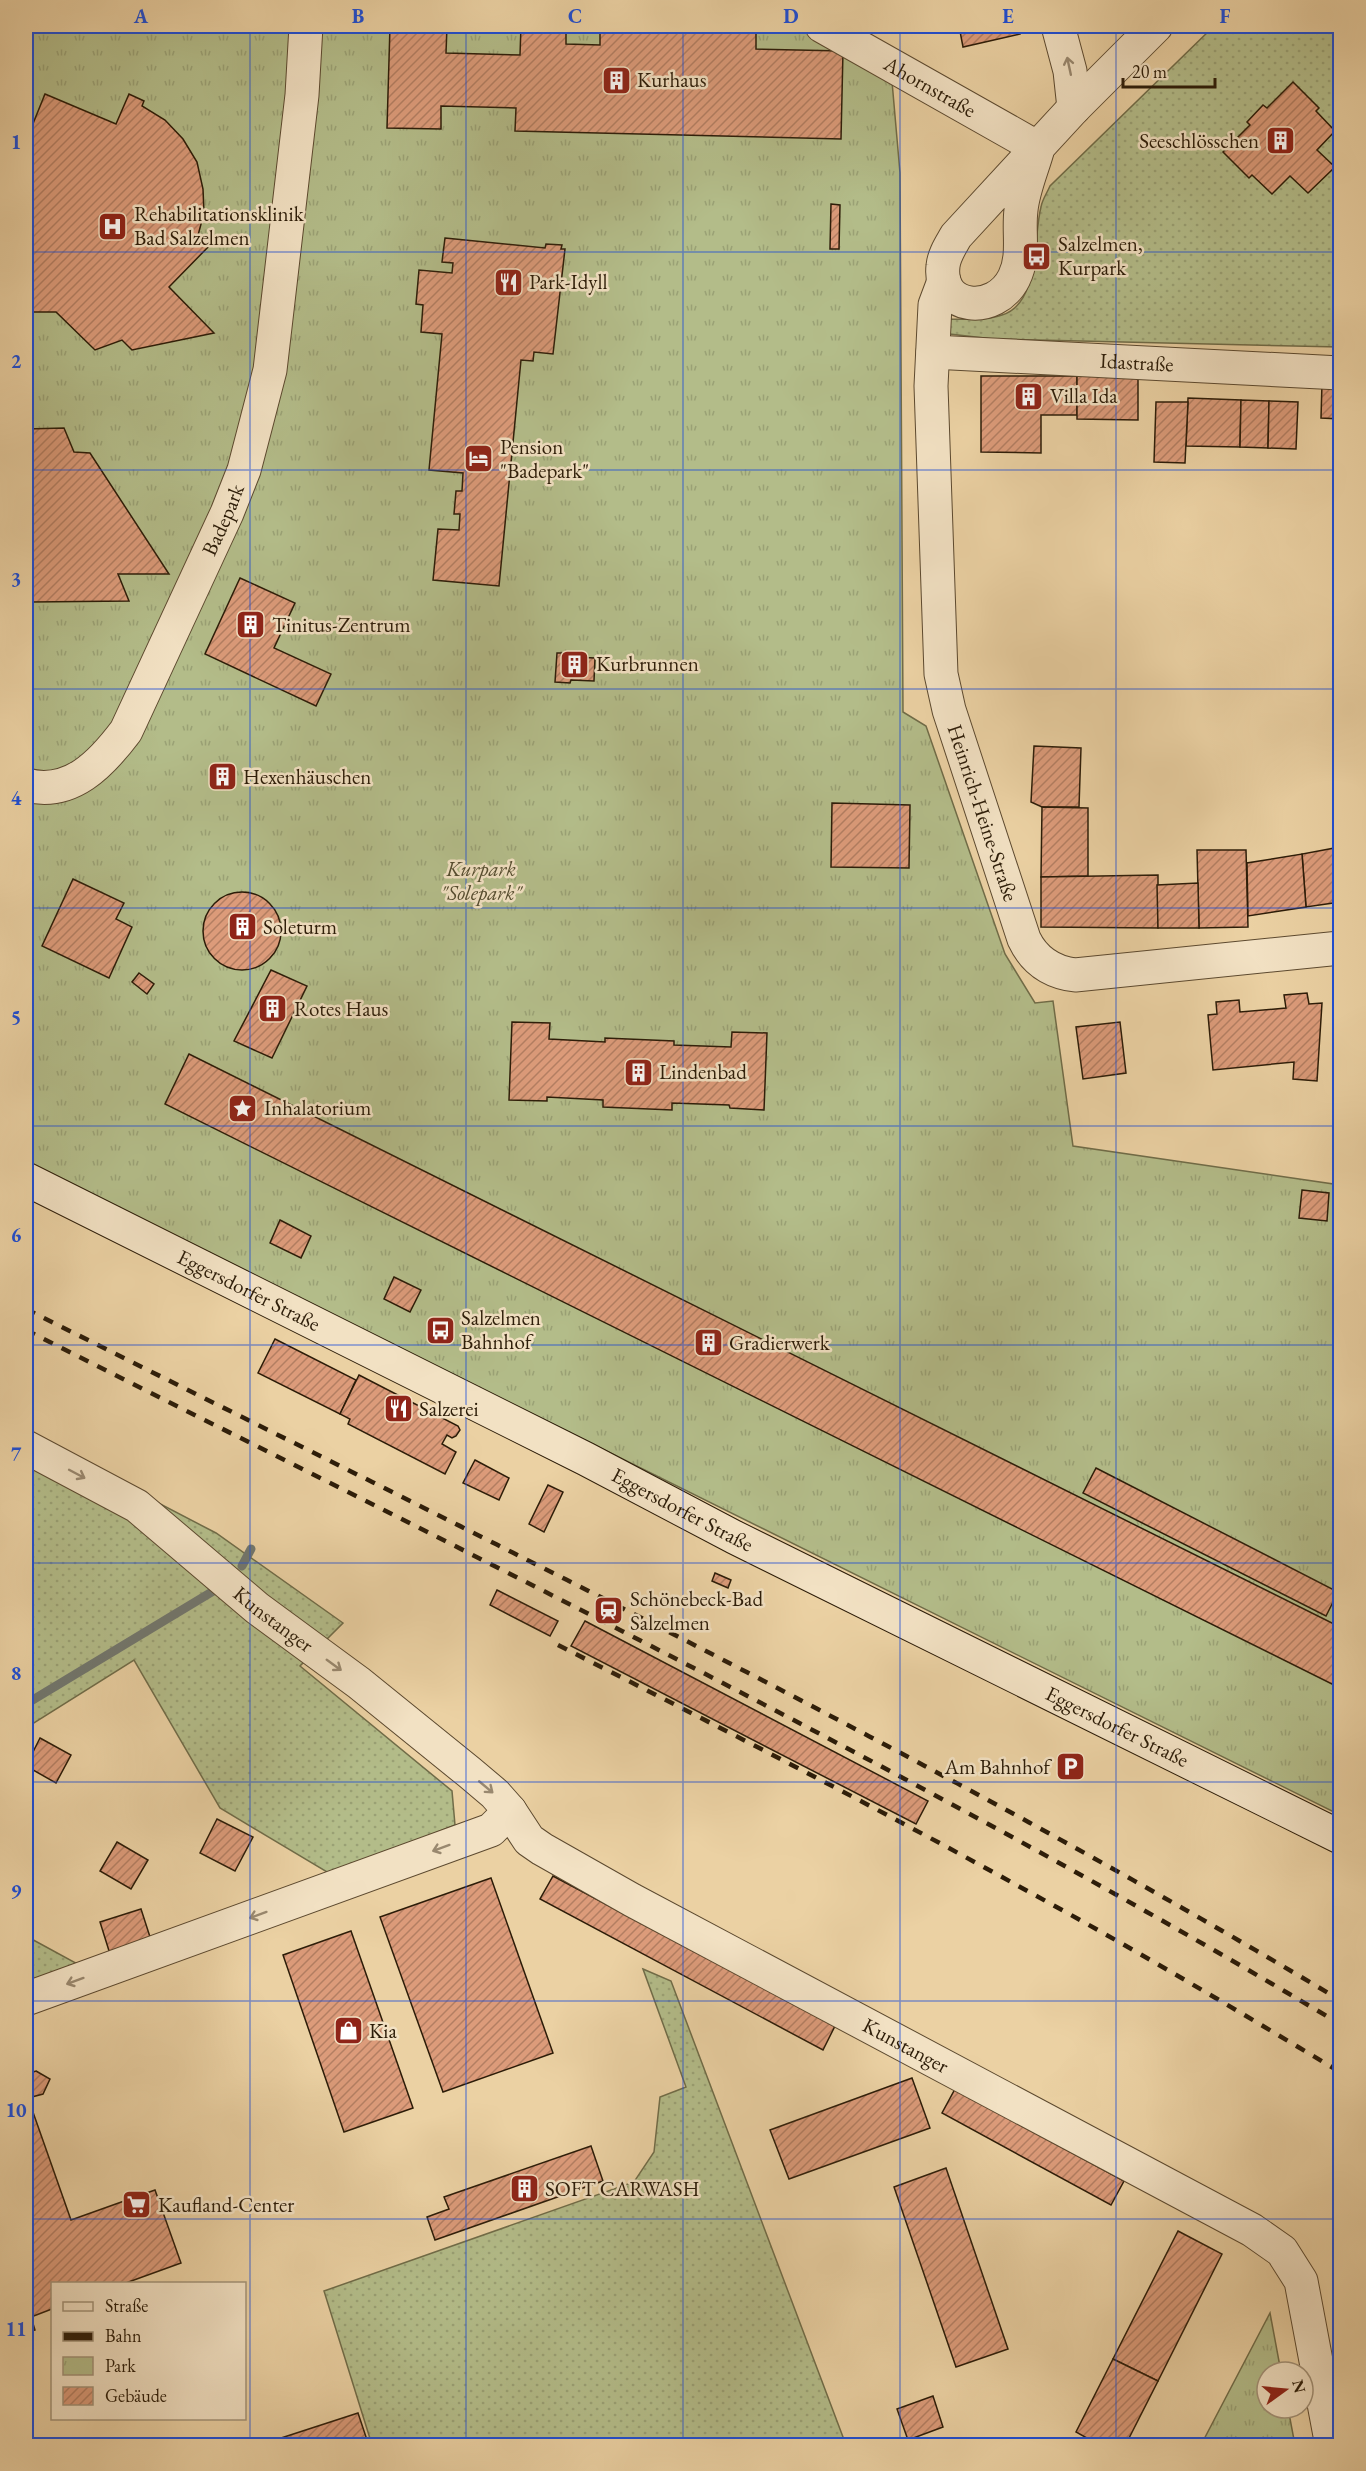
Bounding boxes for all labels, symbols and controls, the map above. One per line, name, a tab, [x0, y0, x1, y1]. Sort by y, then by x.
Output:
text: A	[133, 3, 149, 29]
text: B	[352, 3, 364, 29]
text: C	[568, 3, 582, 29]
text: D	[783, 3, 799, 29]
text: E	[1002, 3, 1014, 29]
text: F	[1220, 3, 1231, 29]
street label: Ahornstraße	[879, 49, 981, 123]
scale bar	[1123, 51, 1214, 89]
one-way arrow	[1062, 57, 1074, 76]
text: 20 m	[1132, 60, 1167, 83]
building icon: Kurhaus	[600, 64, 632, 96]
place label: Kurhaus	[637, 66, 707, 93]
building icon: Seeschlösschen	[1264, 125, 1296, 157]
place label: Seeschlösschen	[1139, 127, 1259, 154]
text: 1	[11, 129, 21, 155]
place label: Rehabilitationsklinik Bad Salzelmen	[134, 200, 305, 251]
hospital icon: Rehabilitationsklinik Bad Salzelmen	[97, 210, 129, 242]
place label: Salzelmen, Kurpark	[1058, 230, 1143, 281]
bus stop icon: Salzelmen, Kurpark	[1021, 240, 1053, 272]
restaurant icon: Park-Idyll	[492, 266, 524, 298]
place label: Park-Idyll	[529, 268, 608, 295]
street label: Idastraße	[1099, 347, 1174, 377]
text: 2	[11, 348, 22, 374]
building icon: Villa Ida	[1013, 380, 1045, 412]
place label: Villa Ida	[1050, 382, 1118, 409]
place label: Pension "Badepark"	[500, 433, 589, 484]
hotel icon: Pension "Badepark"	[463, 443, 495, 475]
street label: Badepark	[195, 479, 250, 560]
text: 3	[11, 566, 21, 592]
building icon: Tinitus-Zentrum	[235, 609, 267, 641]
place label: Tinitus-Zentrum	[272, 611, 411, 638]
building icon: Kurbrunnen	[559, 648, 591, 680]
place label: Kurbrunnen	[596, 650, 699, 677]
street label: Heinrich-Heine-Straße	[942, 721, 1025, 905]
building icon: Hexenhäuschen	[206, 761, 238, 793]
place label: Hexenhäuschen	[243, 763, 371, 790]
text: 4	[11, 785, 22, 811]
park label: Kurpark "Solepark"	[440, 855, 524, 906]
building icon: Soleturm	[226, 911, 258, 943]
place label: Soleturm	[263, 913, 337, 940]
building icon: Rotes Haus	[257, 993, 289, 1025]
place label: Rotes Haus	[294, 995, 389, 1022]
text: 5	[11, 1004, 21, 1030]
building icon: Lindenbad	[622, 1056, 654, 1088]
place label: Lindenbad	[659, 1058, 747, 1085]
place icon: Inhalatorium	[227, 1092, 259, 1124]
place label: Inhalatorium	[264, 1094, 371, 1121]
text: 6	[11, 1222, 22, 1248]
street label: Eggersdorfer Straße	[173, 1243, 325, 1337]
place label: Salzelmen Bahnhof	[461, 1304, 541, 1355]
bus stop icon: Salzelmen Bahnhof	[424, 1314, 456, 1346]
building icon: Gradierwerk	[692, 1327, 724, 1359]
place label: Gradierwerk	[729, 1329, 831, 1356]
restaurant icon: Salzerei	[382, 1393, 414, 1425]
place label: Salzerei	[419, 1395, 479, 1422]
text: 7	[11, 1441, 22, 1467]
street label: Eggersdorfer Straße	[607, 1461, 758, 1557]
one-way arrow	[68, 1469, 86, 1480]
street label: Kunstanger	[228, 1580, 319, 1658]
place label: Schönebeck-Bad Salzelmen	[630, 1585, 763, 1636]
station icon: Schönebeck-Bad Salzelmen	[593, 1595, 625, 1627]
one-way arrow	[326, 1659, 342, 1671]
text: 8	[11, 1660, 21, 1686]
street label: Eggersdorfer Straße	[1041, 1679, 1193, 1773]
parking icon: Am Bahnhof	[1055, 1751, 1087, 1783]
place label: Am Bahnhof	[943, 1753, 1052, 1780]
one-way arrow	[478, 1780, 493, 1794]
one-way arrow	[433, 1843, 451, 1854]
text: 9	[11, 1878, 22, 1904]
one-way arrow	[249, 1910, 268, 1921]
one-way arrow	[66, 1976, 85, 1987]
street label: Kunstanger	[858, 2011, 954, 2079]
shop icon: Kia	[332, 2015, 364, 2047]
place label: Kia	[369, 2017, 397, 2044]
text: 10	[5, 2097, 27, 2123]
building icon: SOFT CARWASH	[508, 2173, 540, 2205]
place label: SOFT CARWASH	[545, 2175, 700, 2202]
supermarket icon: Kaufland-Center	[121, 2189, 153, 2221]
place label: Kaufland-Center	[158, 2191, 294, 2218]
legend	[51, 2282, 246, 2420]
text: Straße	[105, 2294, 148, 2317]
text: 11	[5, 2316, 27, 2342]
text: Bahn	[105, 2324, 142, 2347]
text: Park	[105, 2354, 136, 2377]
north arrow	[1255, 2360, 1315, 2420]
text: N	[1287, 2377, 1311, 2395]
text: Gebäude	[105, 2384, 167, 2407]

